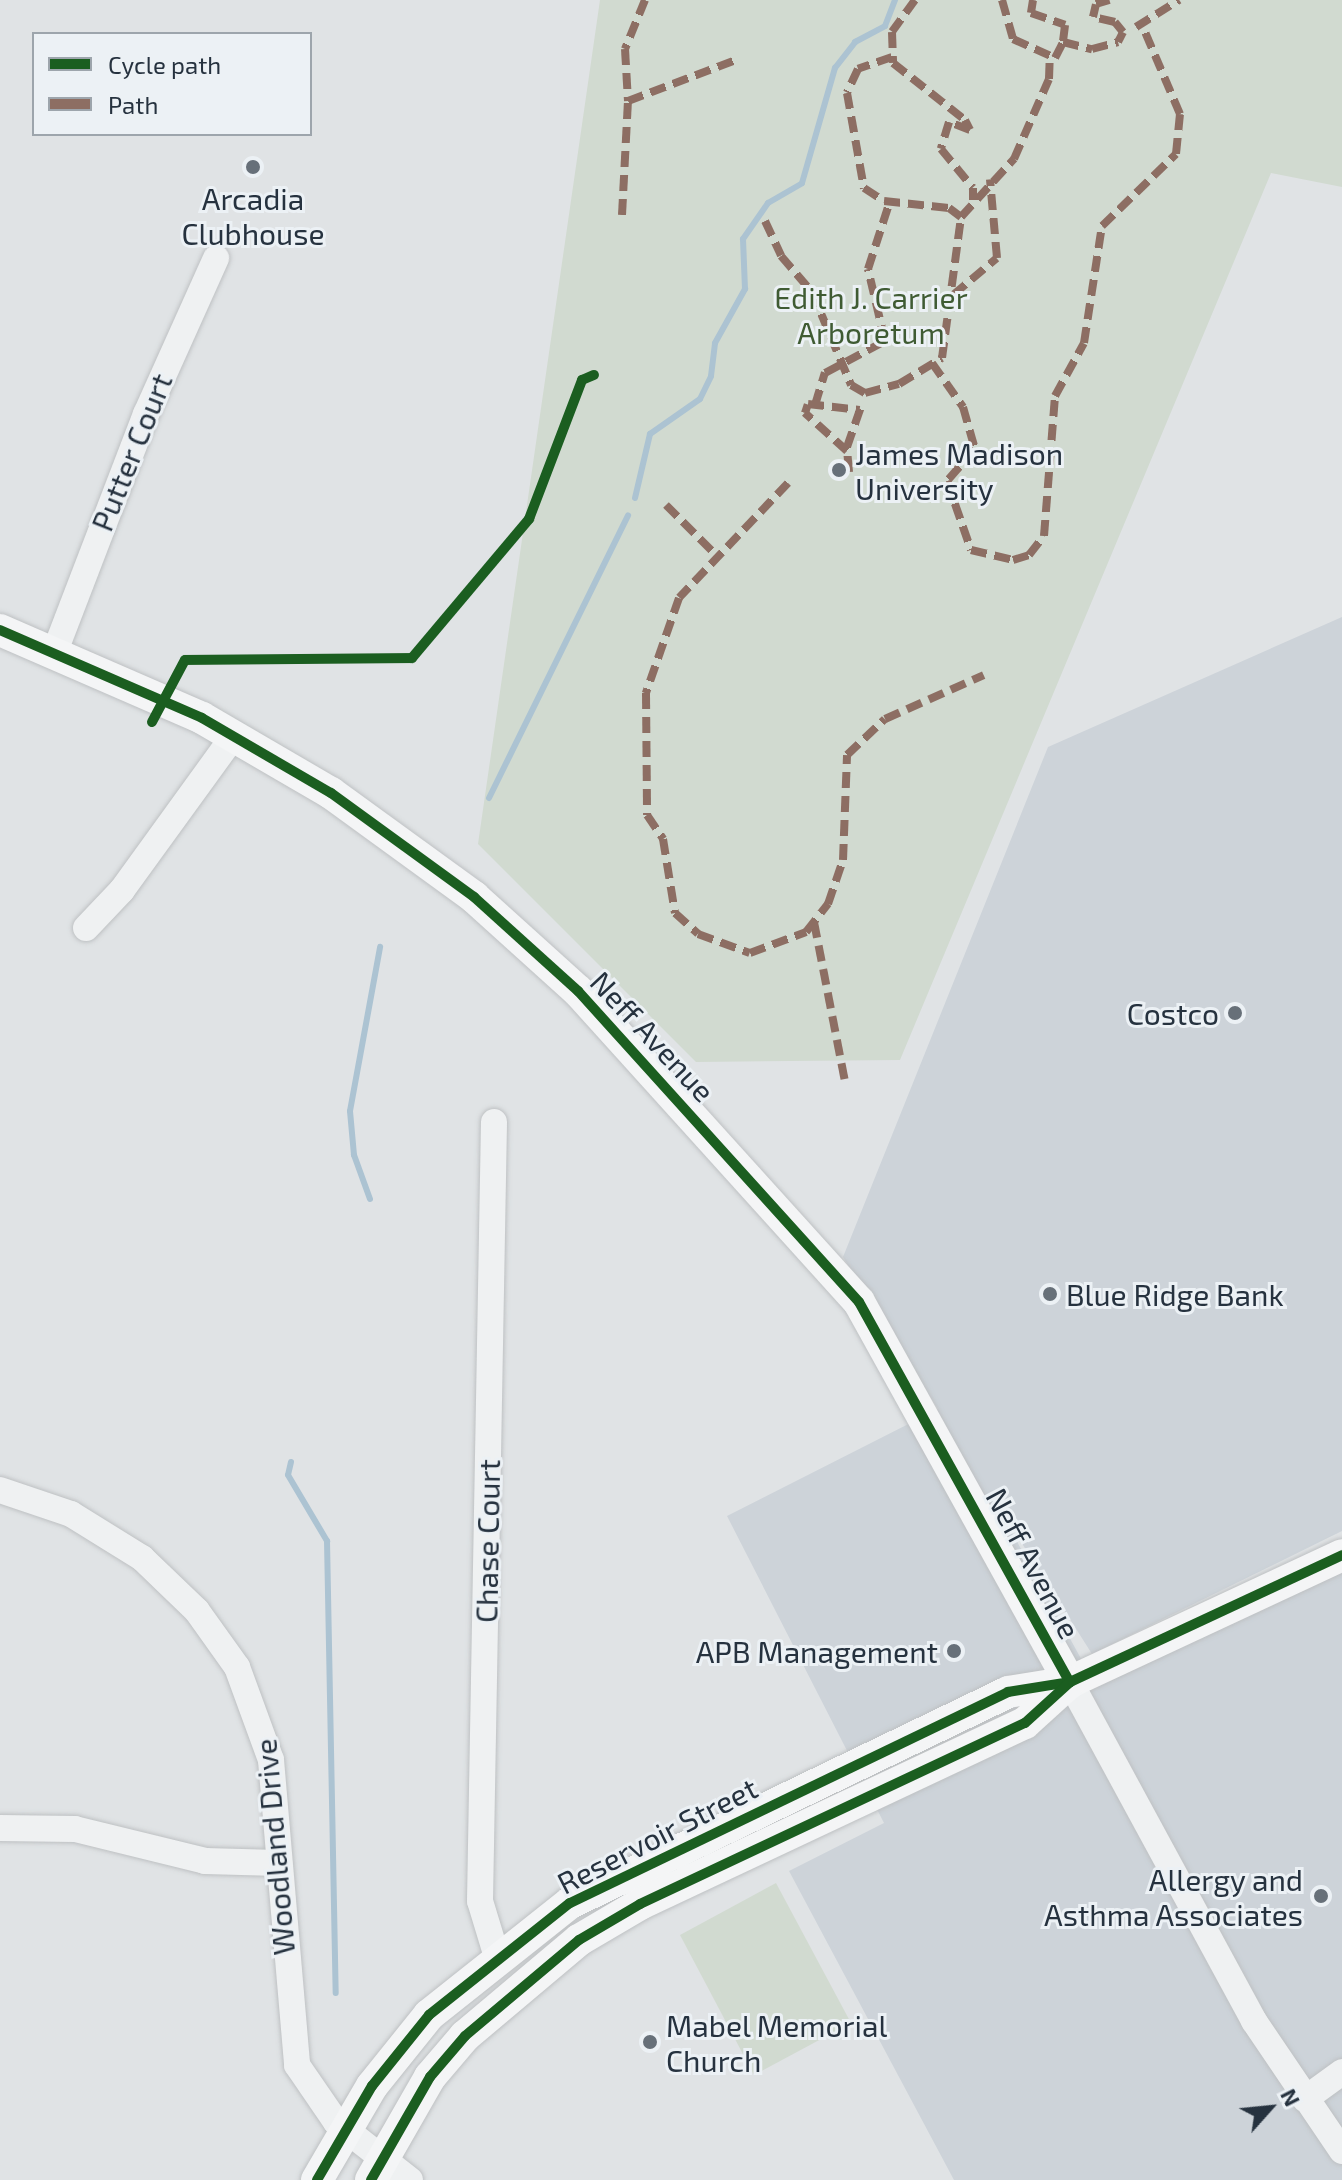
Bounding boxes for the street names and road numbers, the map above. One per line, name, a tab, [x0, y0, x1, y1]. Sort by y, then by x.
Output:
street label: Putter Court	[83, 368, 179, 536]
street label: Neff Avenue	[583, 963, 723, 1109]
street label: Chase Court	[468, 1459, 506, 1623]
street label: Neff Avenue	[979, 1481, 1089, 1645]
street label: Woodland Drive	[247, 1737, 301, 1957]
street label: Reservoir Street	[551, 1769, 763, 1901]

